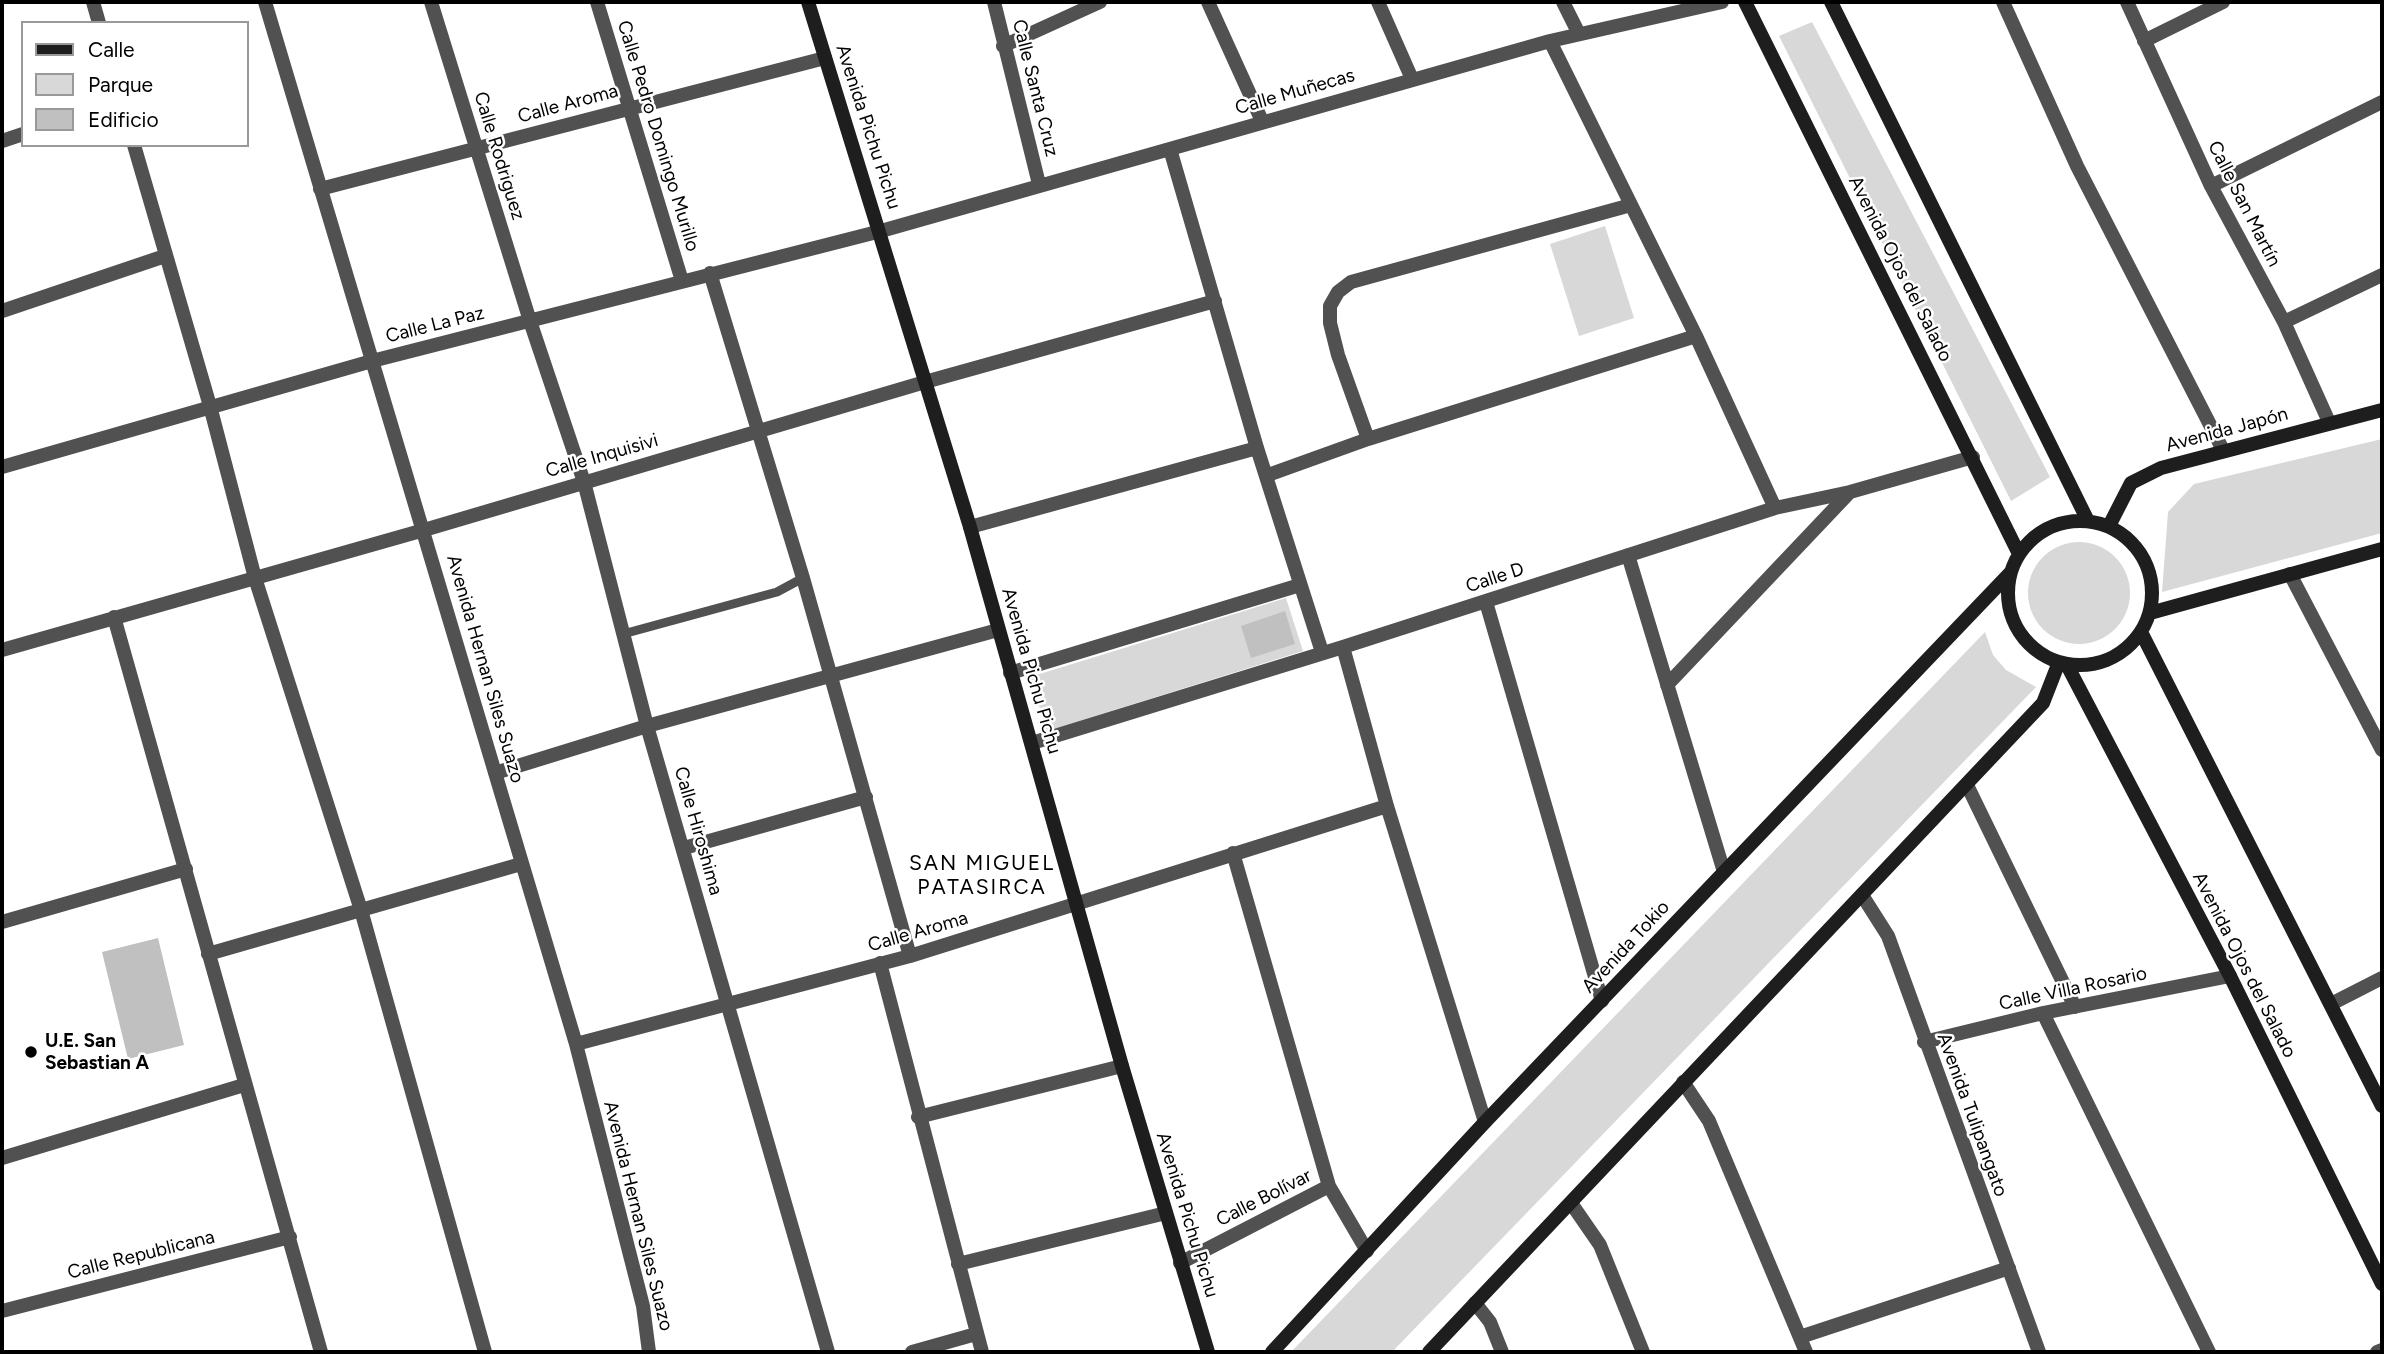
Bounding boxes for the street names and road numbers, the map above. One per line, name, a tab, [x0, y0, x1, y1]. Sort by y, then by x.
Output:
street label: Calle Santa Cruz	[1007, 17, 1063, 159]
street label: Calle Pedro Domingo Murillo	[612, 18, 704, 254]
street label: Avenida Pichu Pichu	[831, 42, 905, 212]
street label: Calle Muñecas	[1233, 64, 1357, 120]
street label: Calle Aroma	[515, 80, 621, 128]
street label: Calle Rodriguez	[469, 89, 529, 223]
street label: Calle San Martín	[2203, 137, 2285, 271]
street label: Avenida Ojos del Salado	[1843, 172, 1957, 366]
street label: Calle La Paz	[383, 302, 487, 348]
street label: Avenida Japón	[2163, 403, 2291, 457]
street label: Calle Inquisivi	[543, 429, 661, 483]
street label: Avenida Hernan Siles Suazo	[441, 552, 529, 786]
street label: Calle D	[1463, 558, 1527, 598]
street label: Avenida Pichu Pichu	[996, 585, 1066, 757]
street label: Calle Hiroshima	[669, 764, 727, 898]
street label: Avenida Ojos del Salado	[2187, 868, 2301, 1062]
street label: Avenida Tokio	[1577, 896, 1675, 998]
street label: Calle Aroma	[865, 907, 971, 957]
street label: Calle Villa Rosario	[1997, 962, 2149, 1016]
street label: Avenida Tulipangato	[1932, 1030, 2012, 1200]
street label: Avenida Hernan Siles Suazo	[598, 1099, 678, 1333]
street label: Avenida Pichu Pichu	[1151, 1130, 1223, 1300]
street label: Calle Bolívar	[1213, 1164, 1315, 1232]
street label: Calle Republicana	[65, 1226, 217, 1284]

